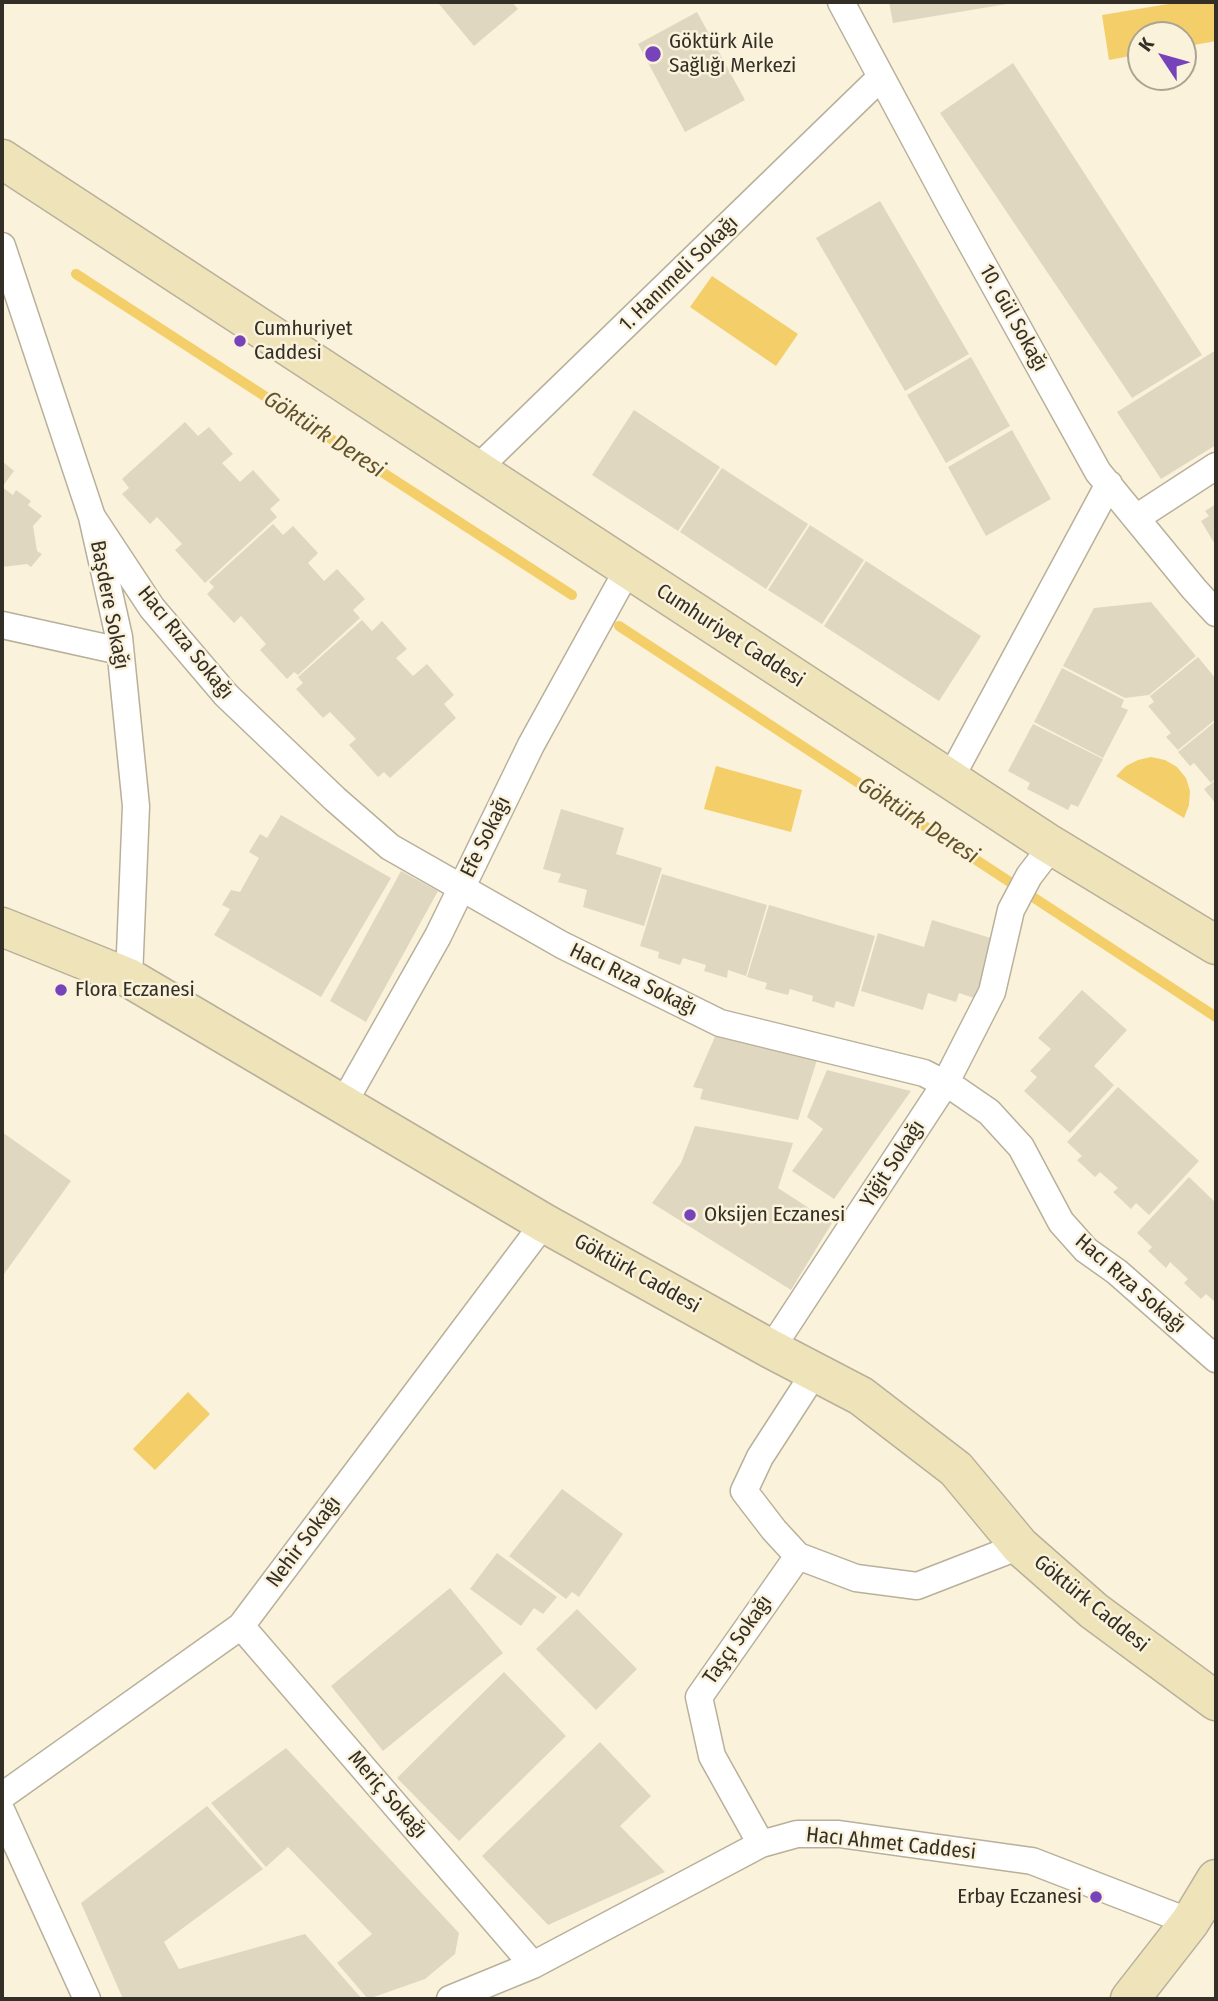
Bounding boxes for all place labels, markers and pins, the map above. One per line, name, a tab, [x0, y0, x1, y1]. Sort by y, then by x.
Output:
place label: Göktürk Aile Sağlığı Merkezi	[669, 29, 796, 79]
marker: Göktürk Aile Sağlığı Merkezi	[643, 44, 663, 64]
place label: Cumhuriyet Caddesi	[254, 316, 353, 366]
marker: Cumhuriyet Caddesi	[232, 333, 248, 349]
place label: Flora Eczanesi	[75, 977, 195, 1003]
marker: Flora Eczanesi	[53, 982, 69, 998]
place label: Oksijen Eczanesi	[704, 1202, 845, 1228]
marker: Oksijen Eczanesi	[682, 1207, 698, 1223]
place label: Erbay Eczanesi	[957, 1884, 1082, 1910]
marker: Erbay Eczanesi	[1088, 1889, 1104, 1905]

